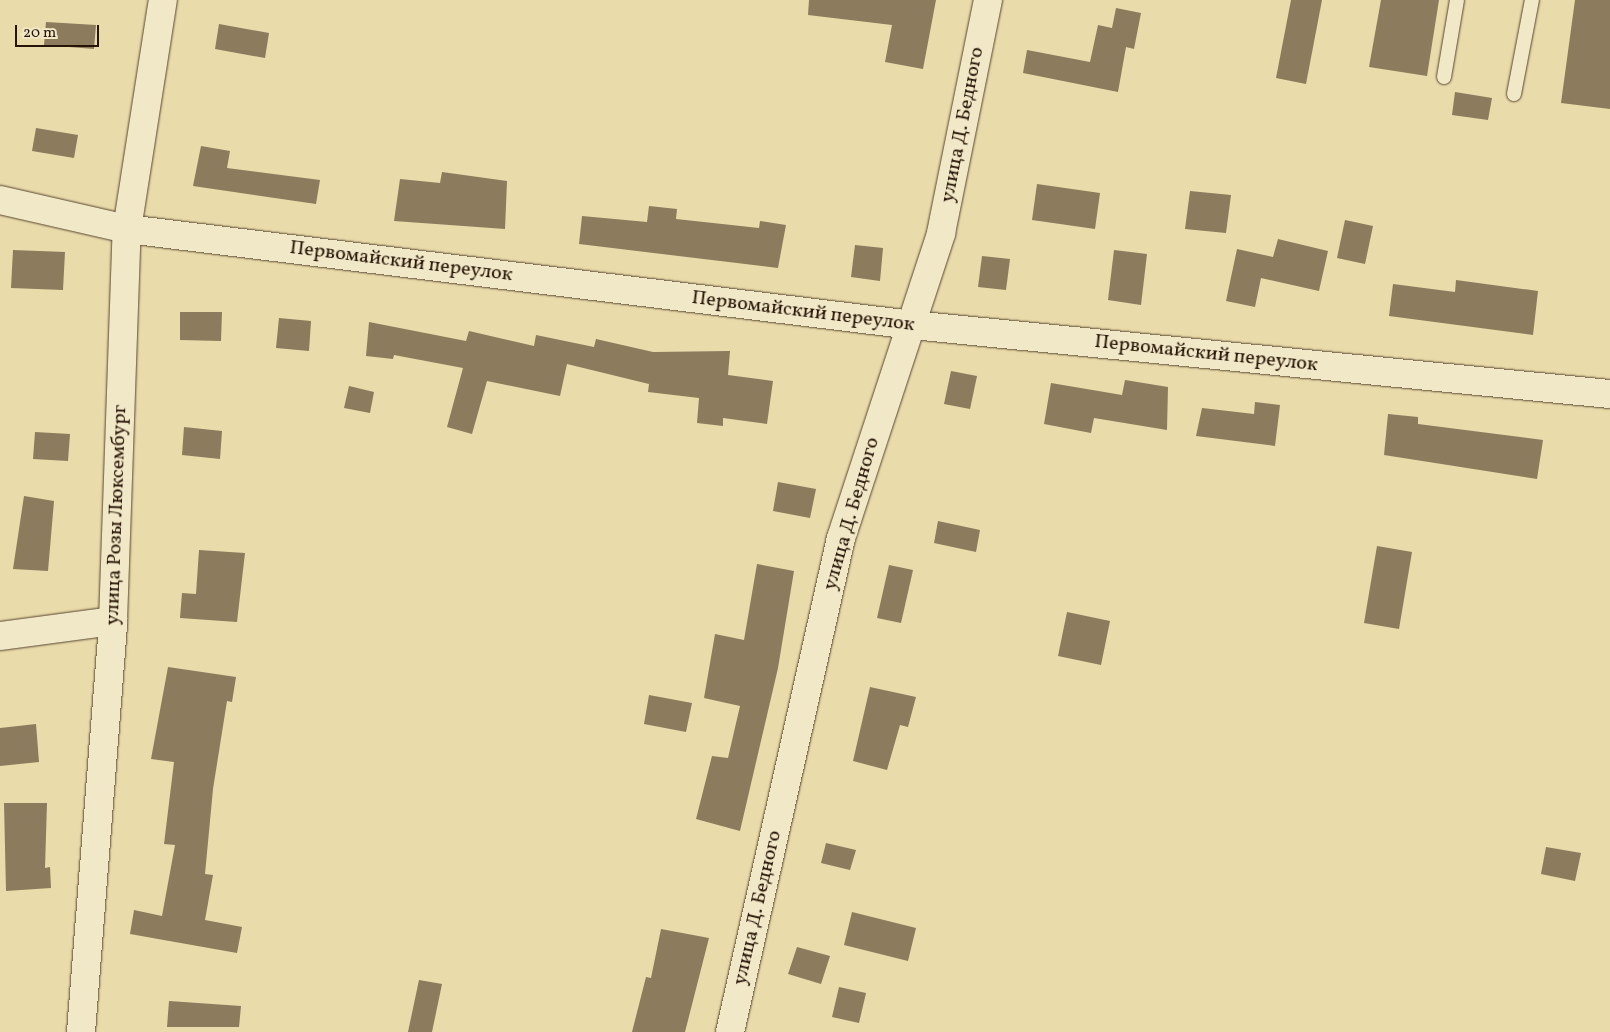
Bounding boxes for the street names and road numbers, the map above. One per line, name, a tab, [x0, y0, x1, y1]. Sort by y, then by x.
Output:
street label: улица Д. Бедного	[936, 45, 990, 205]
street label: Первомайский переулок	[288, 236, 514, 288]
street label: Первомайский переулок	[690, 286, 916, 338]
street label: Первомайский переулок	[1093, 330, 1319, 378]
street label: улица Розы Люксембург	[101, 404, 133, 626]
street label: улица Д. Бедного	[819, 435, 885, 593]
street label: улица Д. Бедного	[729, 828, 787, 988]

